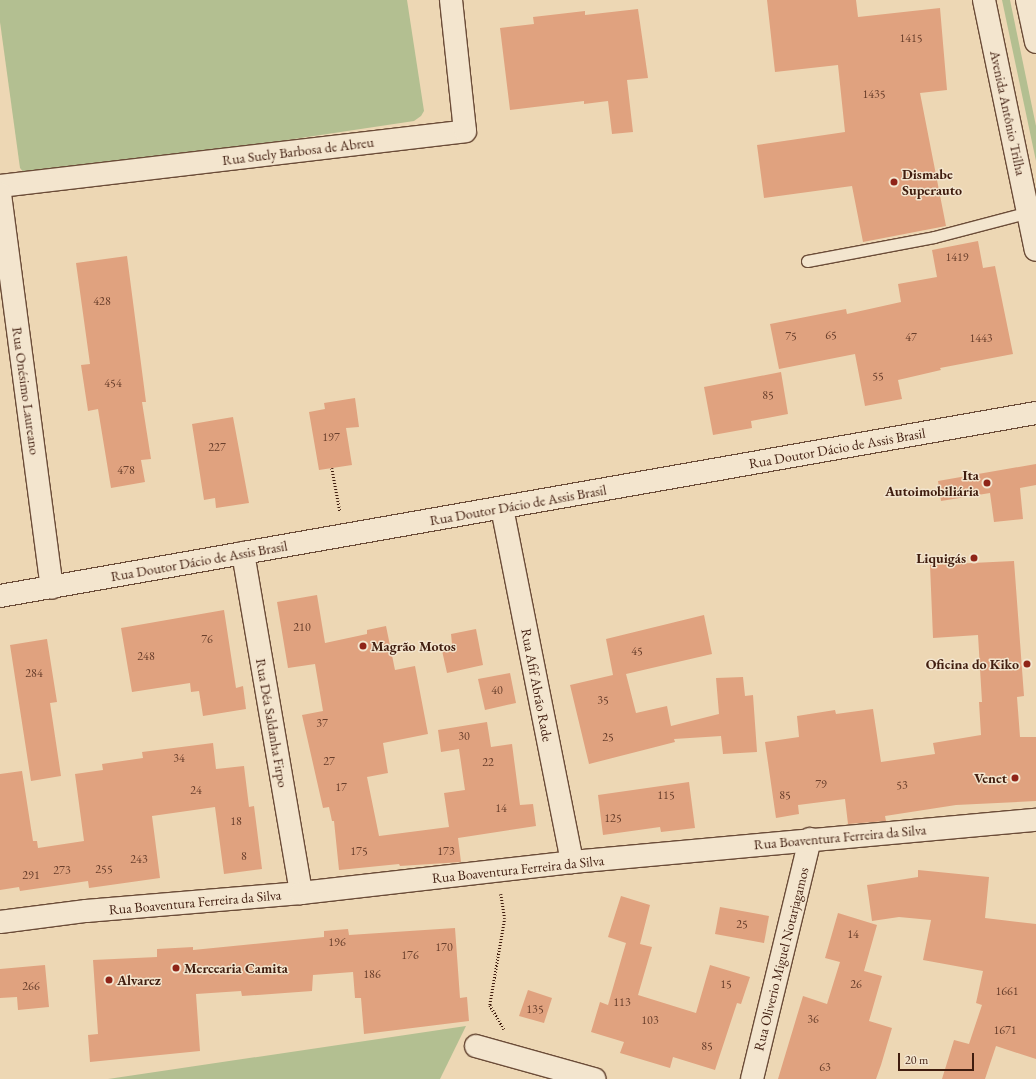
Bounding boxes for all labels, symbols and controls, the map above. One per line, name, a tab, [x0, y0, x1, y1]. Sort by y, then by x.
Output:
house number: 1415	[899, 32, 923, 46]
street label: Avenida Antônio Trilha	[987, 49, 1029, 177]
house number: 1435	[862, 88, 886, 102]
street label: Rua Suely Barbosa de Abreu	[221, 133, 375, 169]
place label: Dismabe Superauto	[902, 166, 962, 198]
marker: Dismabe Superauto	[889, 177, 899, 187]
house number: 1419	[945, 251, 969, 265]
house number: 428	[93, 295, 111, 309]
street label: Rua Onésimo Laureano	[9, 326, 43, 456]
house number: 65	[825, 329, 837, 343]
house number: 75	[785, 330, 797, 344]
house number: 47	[905, 331, 917, 345]
house number: 1443	[969, 332, 993, 346]
house number: 55	[872, 370, 884, 384]
house number: 454	[104, 377, 122, 391]
house number: 85	[762, 389, 774, 403]
street label: Rua Doutor Dácio de Assis Brasil	[747, 424, 927, 472]
house number: 197	[322, 431, 340, 445]
house number: 227	[208, 441, 226, 455]
house number: 478	[117, 464, 135, 478]
place label: Ita Autoimobiliária	[885, 467, 979, 500]
marker: Ita Autoimobiliária	[982, 478, 992, 488]
street label: Rua Doutor Dácio de Assis Brasil	[428, 481, 608, 529]
street label: Rua Doutor Dácio de Assis Brasil	[109, 537, 289, 585]
place label: Liquigás	[916, 550, 966, 566]
marker: Liquigás	[969, 553, 979, 563]
house number: 210	[293, 621, 311, 635]
street label: Rua Afif Abrão Rade	[518, 627, 556, 743]
house number: 76	[201, 633, 213, 647]
place label: Magrão Motos	[371, 638, 456, 654]
marker: Magrão Motos	[358, 641, 368, 651]
house number: 45	[631, 645, 643, 659]
house number: 248	[137, 650, 155, 664]
place label: Oficina do Kiko	[926, 656, 1019, 672]
street label: Rua Déa Saldanha Firpo	[252, 657, 292, 789]
marker: Oficina do Kiko	[1022, 659, 1032, 669]
house number: 284	[25, 667, 43, 681]
house number: 40	[491, 684, 503, 698]
house number: 35	[597, 694, 609, 708]
house number: 37	[316, 717, 328, 731]
house number: 30	[458, 730, 470, 744]
house number: 25	[602, 731, 614, 745]
house number: 34	[173, 752, 185, 766]
house number: 27	[323, 755, 335, 769]
house number: 22	[482, 756, 494, 770]
place label: Venet	[974, 770, 1007, 786]
marker: Venet	[1010, 773, 1020, 783]
house number: 79	[815, 778, 827, 792]
house number: 53	[896, 779, 908, 793]
house number: 17	[335, 781, 347, 795]
house number: 24	[190, 784, 202, 798]
house number: 115	[657, 789, 675, 803]
house number: 85	[779, 789, 791, 803]
house number: 14	[495, 802, 507, 816]
house number: 125	[604, 812, 622, 826]
house number: 18	[230, 815, 242, 829]
street label: Rua Boaventura Ferreira da Silva	[753, 821, 927, 853]
house number: 175	[350, 845, 368, 859]
house number: 173	[437, 845, 455, 859]
house number: 8	[241, 850, 247, 864]
street label: Rua Boaventura Ferreira da Silva	[431, 852, 605, 886]
house number: 243	[130, 853, 148, 867]
house number: 255	[95, 863, 113, 877]
house number: 273	[53, 864, 71, 878]
street label: Rua Oliverio Miguel Notarjagamos	[750, 865, 812, 1053]
house number: 291	[22, 869, 40, 883]
street label: Rua Boaventura Ferreira da Silva	[108, 886, 282, 918]
house number: 25	[736, 918, 748, 932]
house number: 14	[847, 928, 859, 942]
house number: 196	[328, 936, 346, 950]
house number: 170	[435, 941, 453, 955]
house number: 176	[401, 949, 419, 963]
place label: Mercearia Camita	[184, 960, 288, 976]
marker: Mercearia Camita	[171, 963, 181, 973]
house number: 186	[363, 968, 381, 982]
place label: Alvarez	[117, 972, 161, 988]
marker: Alvarez	[104, 975, 114, 985]
house number: 15	[720, 978, 732, 992]
house number: 26	[850, 978, 862, 992]
house number: 266	[22, 980, 40, 994]
house number: 1661	[995, 985, 1019, 999]
house number: 113	[613, 996, 631, 1010]
house number: 135	[526, 1003, 544, 1017]
house number: 36	[807, 1013, 819, 1027]
house number: 103	[641, 1014, 659, 1028]
house number: 1671	[993, 1024, 1017, 1038]
house number: 85	[701, 1040, 713, 1054]
scale bar	[900, 1045, 976, 1071]
text: 20 m	[905, 1052, 928, 1068]
house number: 63	[819, 1061, 831, 1075]

